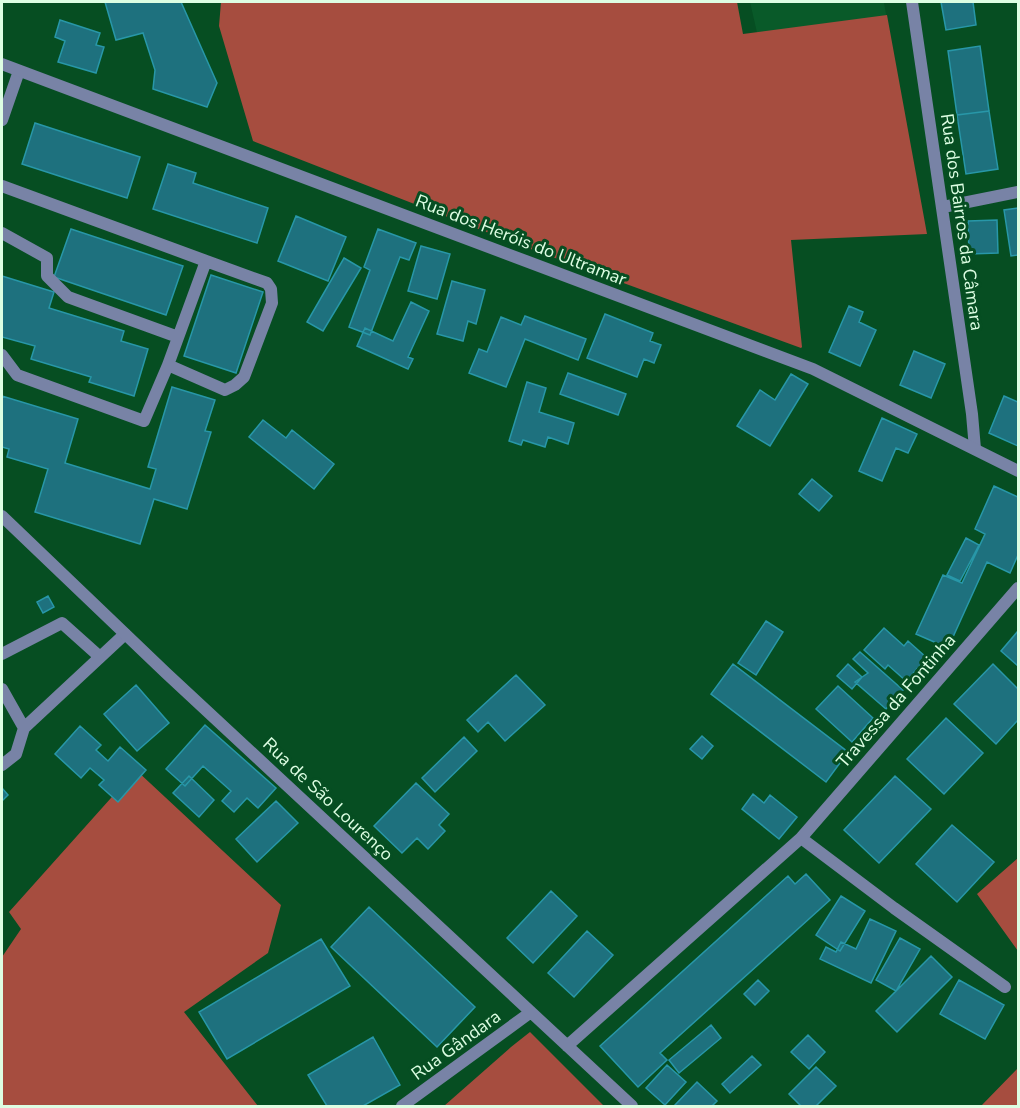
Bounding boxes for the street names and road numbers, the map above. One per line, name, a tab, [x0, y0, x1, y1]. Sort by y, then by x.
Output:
street label: Rua dos Bairros da Câmara	[935, 112, 989, 332]
street label: Rua dos Heróis do Ultramar	[412, 189, 630, 292]
street label: Travessa da Fontinha	[831, 629, 961, 773]
street label: Rua de São Lourenço	[258, 732, 398, 866]
street label: Rua Gândara	[406, 1004, 506, 1086]

